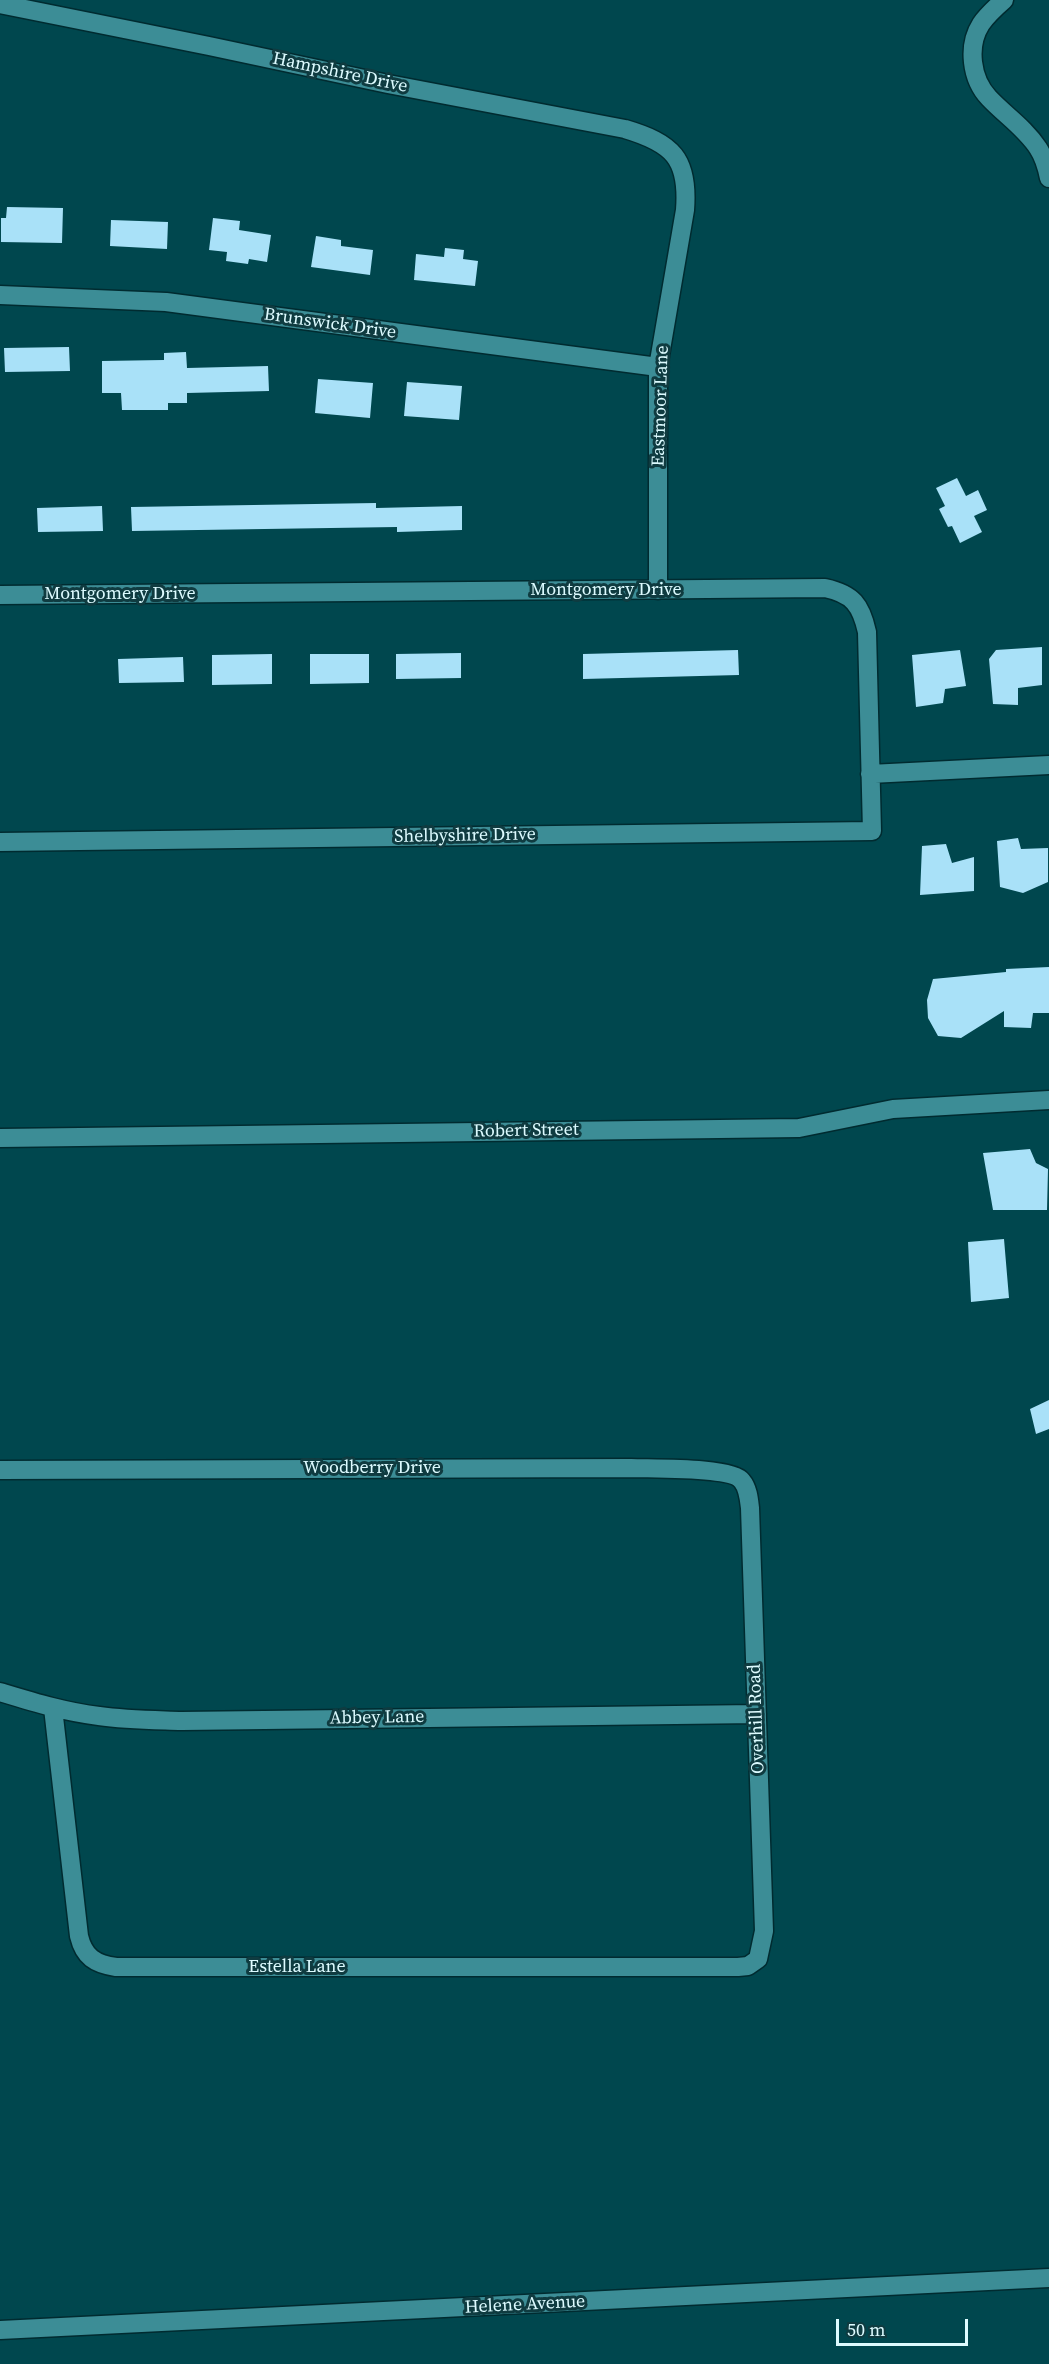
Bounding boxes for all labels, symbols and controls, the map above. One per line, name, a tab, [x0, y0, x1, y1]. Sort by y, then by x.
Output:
street label: Hampshire Drive	[271, 48, 409, 98]
street label: Brunswick Drive	[263, 304, 397, 344]
street label: Eastmoor Lane	[648, 345, 674, 467]
street label: Montgomery Drive	[530, 579, 682, 601]
street label: Montgomery Drive	[44, 583, 196, 605]
street label: Shelbyshire Drive	[394, 824, 536, 848]
street label: Robert Street	[473, 1119, 579, 1143]
street label: Woodberry Drive	[303, 1457, 441, 1479]
street label: Overhill Road	[744, 1664, 770, 1774]
street label: Abbey Lane	[329, 1706, 425, 1730]
street label: Estella Lane	[248, 1956, 346, 1978]
street label: Helene Avenue	[464, 2291, 586, 2319]
scale bar	[839, 2307, 971, 2345]
text: 50 m	[847, 2317, 885, 2342]

